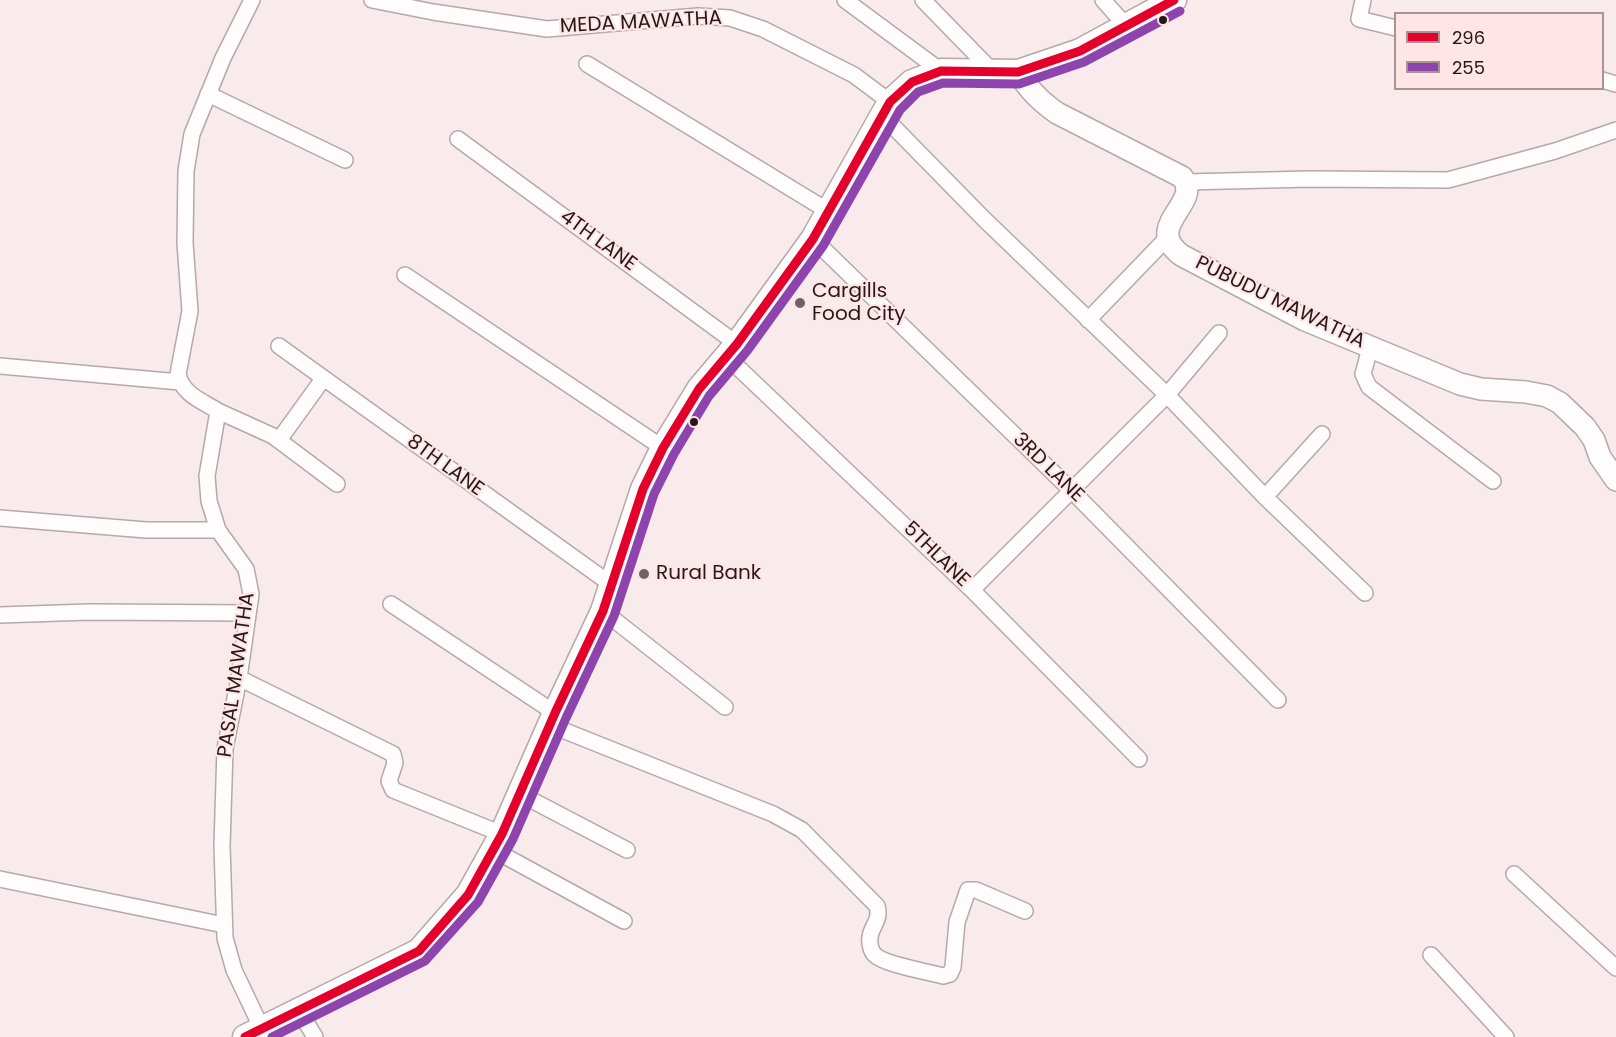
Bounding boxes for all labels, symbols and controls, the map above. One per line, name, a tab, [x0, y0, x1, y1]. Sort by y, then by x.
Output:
street label: MEDA MAWATHA	[559, 7, 723, 39]
legend	[1394, 12, 1604, 90]
unlabelled marker	[1157, 14, 1169, 26]
text: 296	[1452, 25, 1485, 50]
text: 255	[1452, 55, 1485, 80]
street label: 4TH LANE	[555, 205, 641, 277]
street label: PUBUDU MAWATHA	[1191, 252, 1369, 354]
place label: Cargills Food City	[812, 280, 905, 327]
marker: Cargills Food City	[793, 296, 807, 310]
unlabelled marker	[688, 416, 700, 428]
street label: 3RD LANE	[1007, 428, 1089, 508]
street label: 8TH LANE	[402, 430, 488, 502]
street label: 5THLANE	[898, 517, 974, 593]
place label: Rural Bank	[656, 562, 761, 586]
marker: Rural Bank	[637, 567, 651, 581]
street label: PASAL MAWATHA	[214, 591, 260, 759]

